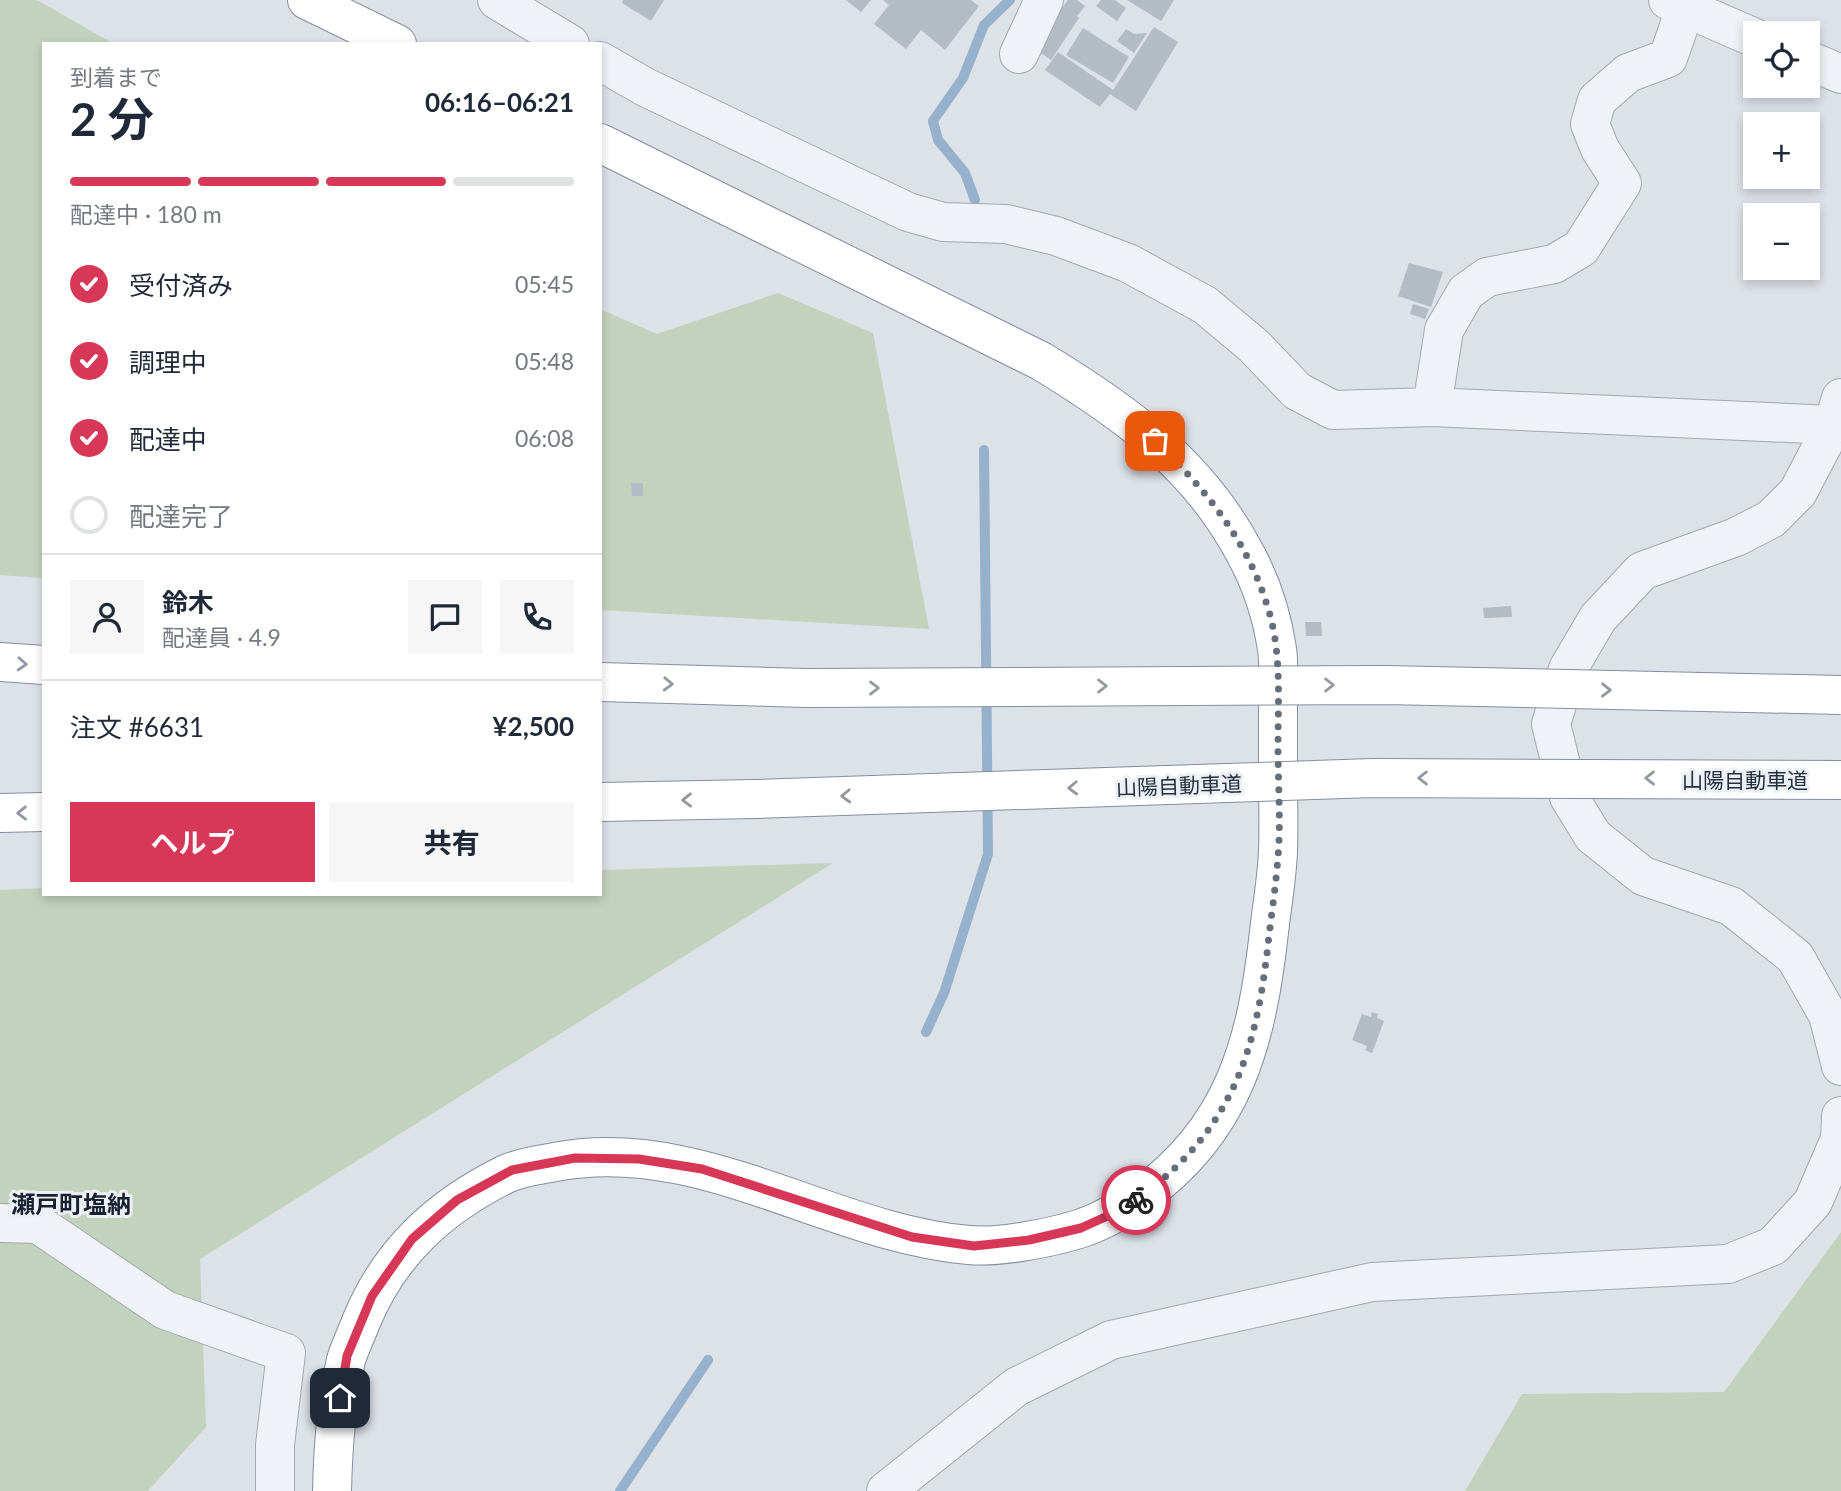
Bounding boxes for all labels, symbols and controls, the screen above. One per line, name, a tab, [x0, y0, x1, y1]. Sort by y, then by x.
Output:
map controls	[1743, 21, 1820, 280]
button: locate	[1743, 21, 1820, 98]
text: 到着まで	[70, 63, 162, 91]
text: 06:16–06:21	[425, 86, 574, 118]
text: 2 分	[70, 91, 154, 146]
button: +	[1743, 112, 1820, 189]
text: 配達中 · 180 m	[70, 200, 222, 228]
button: −	[1743, 203, 1820, 280]
icon: check	[70, 265, 108, 303]
text: 受付済み	[129, 269, 233, 301]
text: 05:45	[515, 270, 574, 298]
icon: check	[70, 342, 108, 380]
text: 調理中	[129, 346, 207, 378]
text: 05:48	[515, 347, 574, 375]
pin	[1125, 411, 1185, 471]
icon: check	[70, 419, 108, 457]
icon: bag	[1136, 422, 1174, 460]
text: 配達中	[129, 423, 207, 455]
text: 06:08	[515, 424, 574, 452]
text: 配達完了	[129, 500, 233, 532]
button: person	[70, 580, 144, 654]
button: chat	[408, 580, 482, 654]
button: phone	[500, 580, 574, 654]
text: 鈴木	[162, 586, 214, 618]
text: 配達員 · 4.9	[162, 623, 281, 651]
one-way arrow	[17, 656, 28, 671]
one-way arrow	[663, 676, 674, 691]
one-way arrow	[1325, 677, 1335, 693]
one-way arrow	[1097, 678, 1108, 694]
one-way arrow	[870, 680, 880, 696]
one-way arrow	[1601, 682, 1612, 697]
text: ¥2,500	[493, 710, 574, 742]
text: 注文 #6631	[70, 711, 204, 743]
street label: 山陽自動車道	[1682, 767, 1808, 792]
street label: 山陽自動車道	[1116, 770, 1242, 800]
one-way arrow	[1417, 770, 1428, 786]
one-way arrow	[1645, 770, 1655, 786]
one-way arrow	[1067, 781, 1078, 796]
one-way arrow	[840, 788, 850, 804]
one-way arrow	[681, 793, 692, 808]
button: ヘルプ	[70, 802, 315, 882]
button: 共有	[329, 802, 574, 882]
one-way arrow	[16, 805, 27, 821]
courier	[1101, 1165, 1171, 1235]
icon: bike	[1117, 1181, 1155, 1219]
district label: 瀬戸町塩納	[11, 1189, 131, 1218]
pin	[310, 1368, 370, 1428]
icon: home	[321, 1379, 359, 1417]

